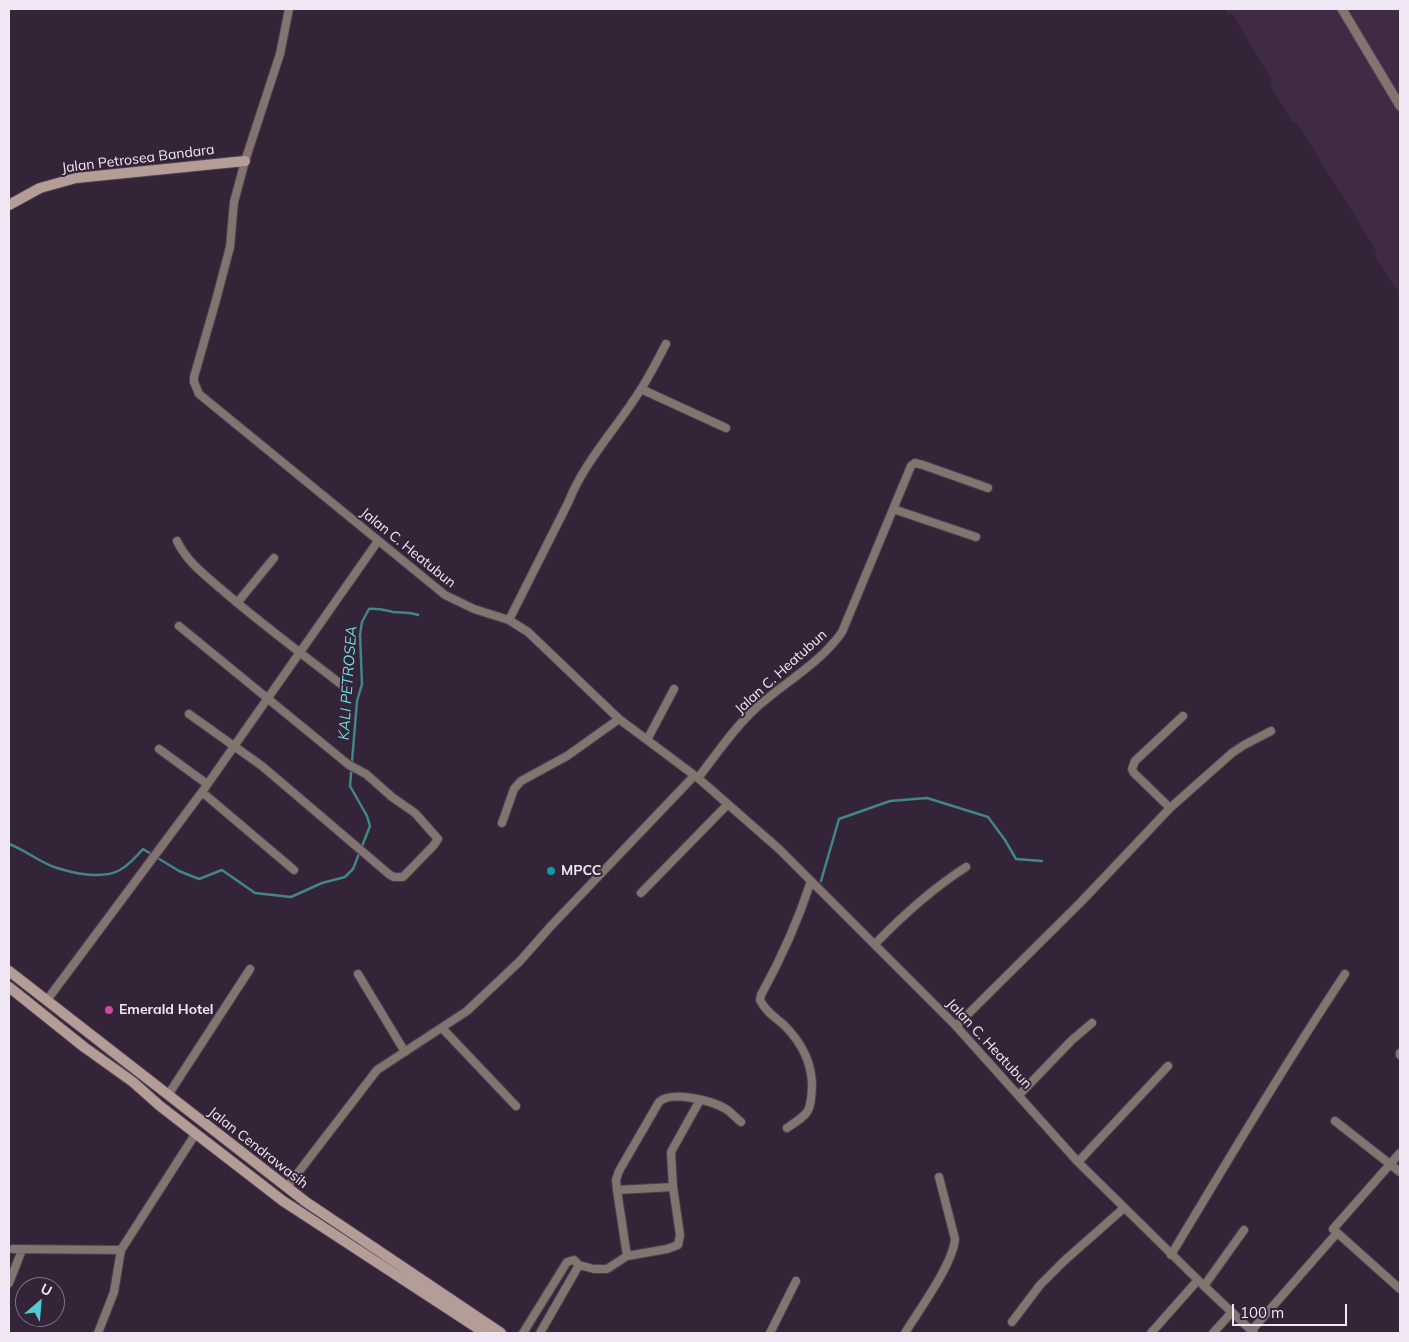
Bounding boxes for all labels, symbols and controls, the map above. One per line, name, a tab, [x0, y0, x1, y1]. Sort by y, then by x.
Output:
street label: Jalan Petrosea Bandara	[61, 141, 215, 177]
street label: Jalan C. Heatubun	[357, 504, 459, 592]
water label: KALI PETROSEA	[335, 625, 361, 741]
street label: Jalan C. Heatubun	[732, 626, 830, 718]
place label: MPCC	[561, 863, 601, 879]
marker: MPCC	[545, 865, 557, 877]
street label: Jalan C. Heatubun	[943, 995, 1035, 1093]
place label: Emerald Hotel	[119, 1002, 213, 1018]
marker: Emerald Hotel	[103, 1004, 115, 1016]
street label: Jalan Cendrawasih	[205, 1104, 311, 1192]
north arrow	[15, 1277, 65, 1327]
text: U	[38, 1279, 55, 1300]
scale bar	[1234, 1294, 1349, 1326]
text: 100 m	[1240, 1303, 1284, 1322]

